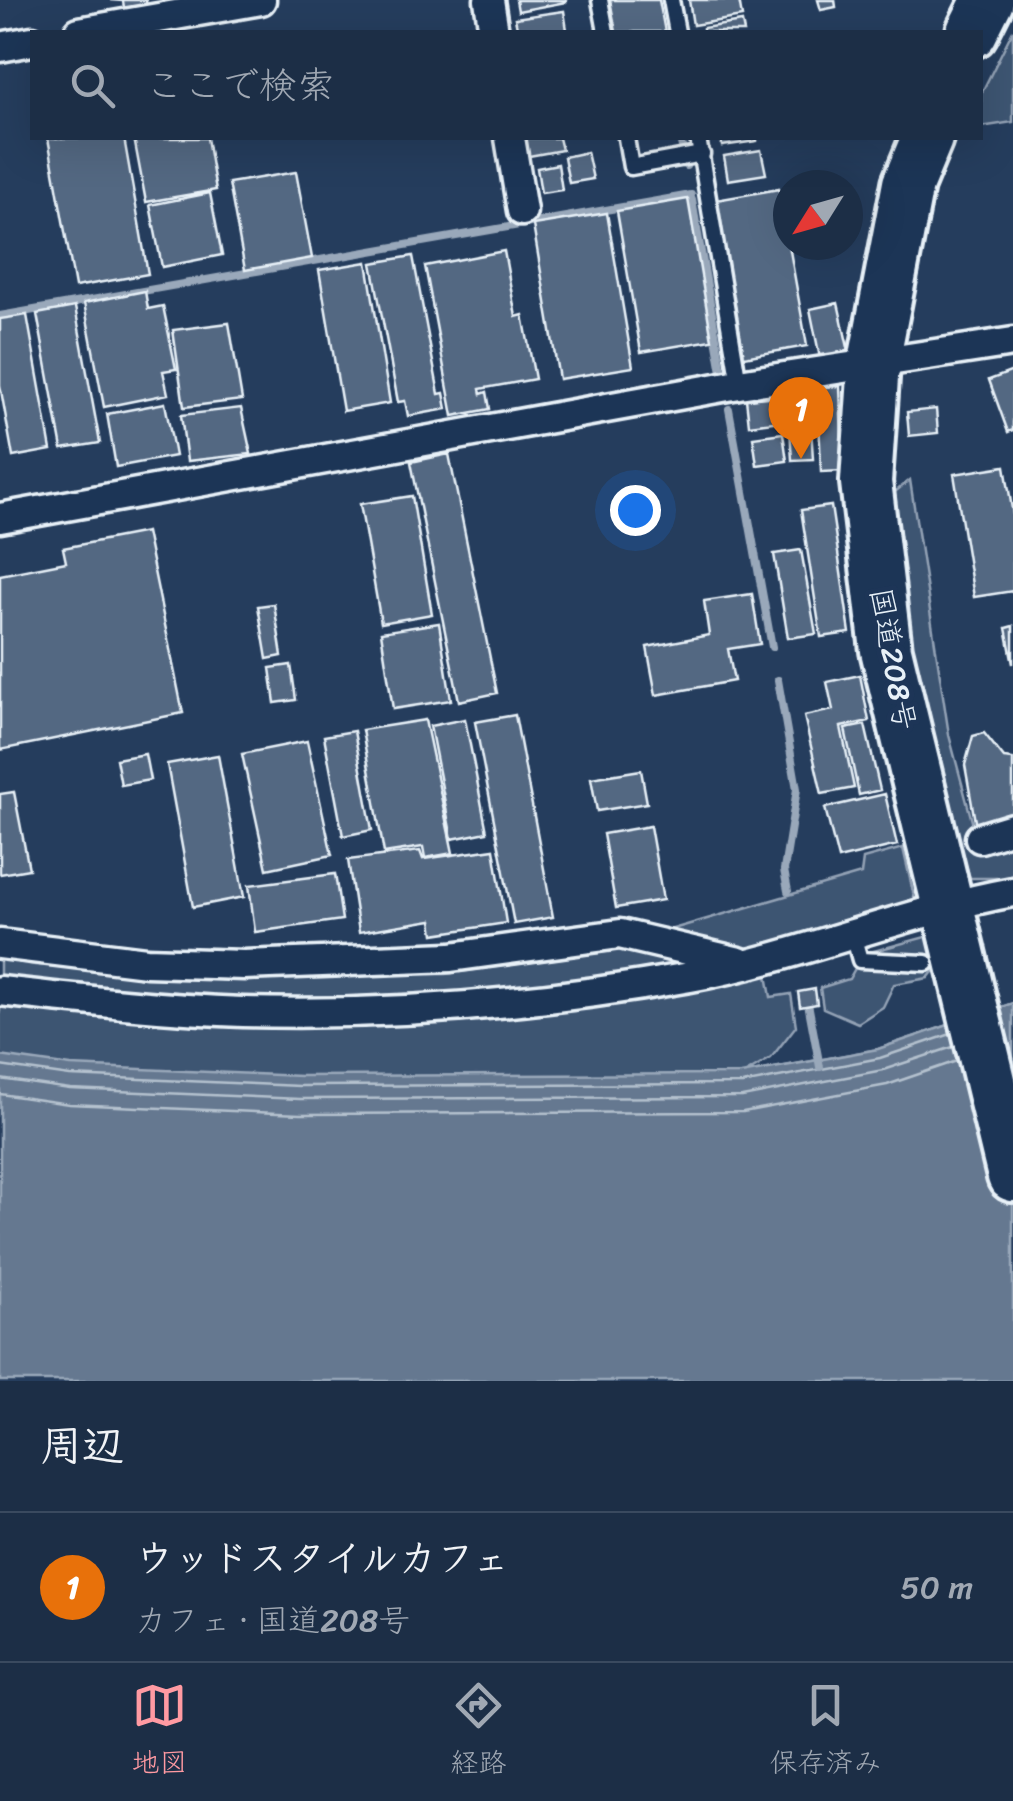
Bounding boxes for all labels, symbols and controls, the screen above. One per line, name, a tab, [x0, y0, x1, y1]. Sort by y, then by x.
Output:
search box	[30, 30, 983, 140]
text: ここで検索	[145, 52, 335, 119]
icon: search	[65, 58, 120, 113]
north arrow	[773, 170, 863, 260]
pin: 1	[768, 376, 834, 459]
your location	[610, 485, 661, 536]
street label: 国道208号	[854, 583, 932, 735]
text: 周辺	[40, 1409, 124, 1483]
text: ウッドスタイルカフェ	[135, 1525, 510, 1592]
text: 1	[66, 1559, 79, 1616]
text: 50 m	[900, 1559, 973, 1616]
text: カフェ · 国道208号	[135, 1592, 410, 1649]
tab: 地図	[131, 1678, 188, 1787]
tab: 経路	[450, 1678, 507, 1787]
tab: 保存済み	[769, 1678, 882, 1787]

